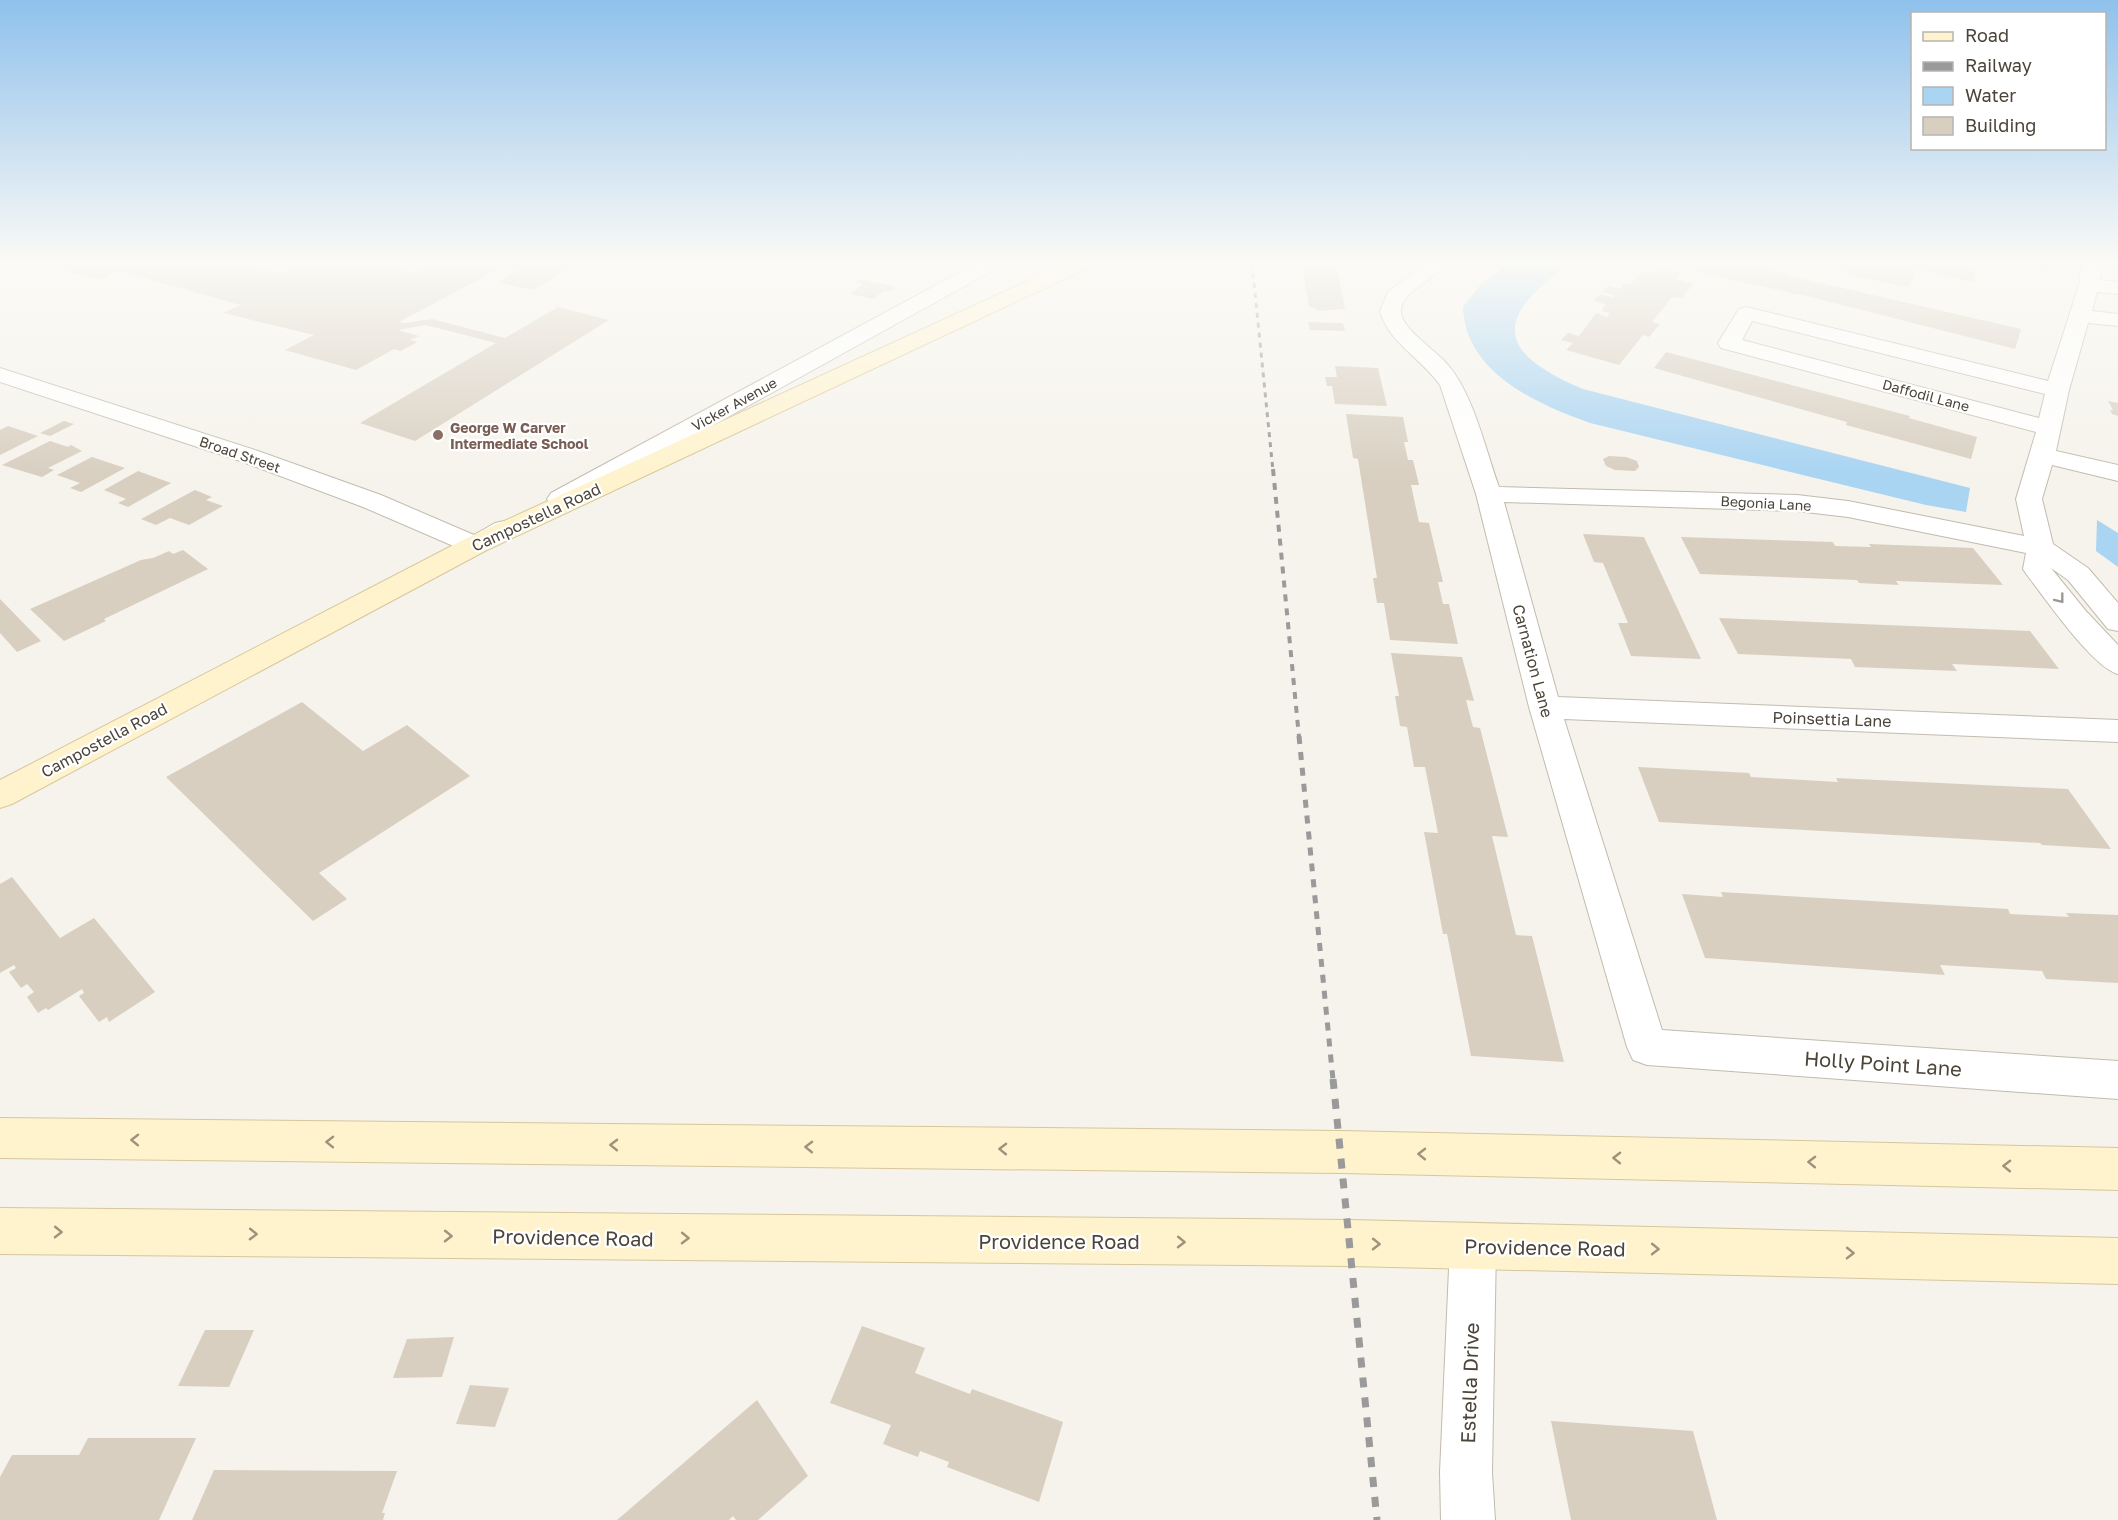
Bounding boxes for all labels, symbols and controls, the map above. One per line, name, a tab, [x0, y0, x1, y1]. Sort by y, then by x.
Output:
legend	[1911, 12, 2106, 150]
text: Road	[1965, 24, 2009, 46]
text: Railway	[1965, 54, 2032, 76]
text: Water	[1965, 84, 2016, 106]
text: Building	[1965, 114, 2036, 136]
street label: Vicker Avenue	[688, 374, 780, 434]
street label: Daffodil Lane	[1881, 375, 1971, 415]
place label: George W Carver Intermediate School	[450, 419, 589, 452]
marker: George W Carver Intermediate School	[431, 428, 445, 442]
street label: Broad Street	[197, 432, 283, 476]
street label: Campostella Road	[468, 478, 604, 556]
street label: Begonia Lane	[1720, 492, 1812, 514]
one-way arrow	[2053, 592, 2064, 603]
street label: Carnation Lane	[1508, 602, 1558, 720]
street label: Campostella Road	[37, 698, 171, 782]
street label: Poinsettia Lane	[1772, 707, 1892, 731]
street label: Holly Point Lane	[1803, 1046, 1963, 1080]
one-way arrow	[130, 1134, 139, 1146]
one-way arrow	[325, 1136, 334, 1148]
one-way arrow	[609, 1139, 618, 1151]
one-way arrow	[804, 1141, 813, 1153]
one-way arrow	[999, 1143, 1008, 1155]
one-way arrow	[1418, 1148, 1427, 1160]
one-way arrow	[1613, 1152, 1622, 1164]
one-way arrow	[1808, 1156, 1817, 1168]
one-way arrow	[2003, 1160, 2012, 1173]
street label: Providence Road	[492, 1224, 654, 1250]
one-way arrow	[54, 1226, 63, 1238]
one-way arrow	[249, 1228, 258, 1240]
street label: Providence Road	[978, 1229, 1140, 1253]
one-way arrow	[444, 1230, 453, 1242]
one-way arrow	[681, 1232, 690, 1244]
street label: Providence Road	[1464, 1234, 1626, 1260]
one-way arrow	[1177, 1236, 1186, 1248]
one-way arrow	[1372, 1238, 1381, 1250]
one-way arrow	[1651, 1243, 1660, 1255]
one-way arrow	[1846, 1247, 1855, 1259]
street label: Estella Drive	[1455, 1322, 1483, 1444]

